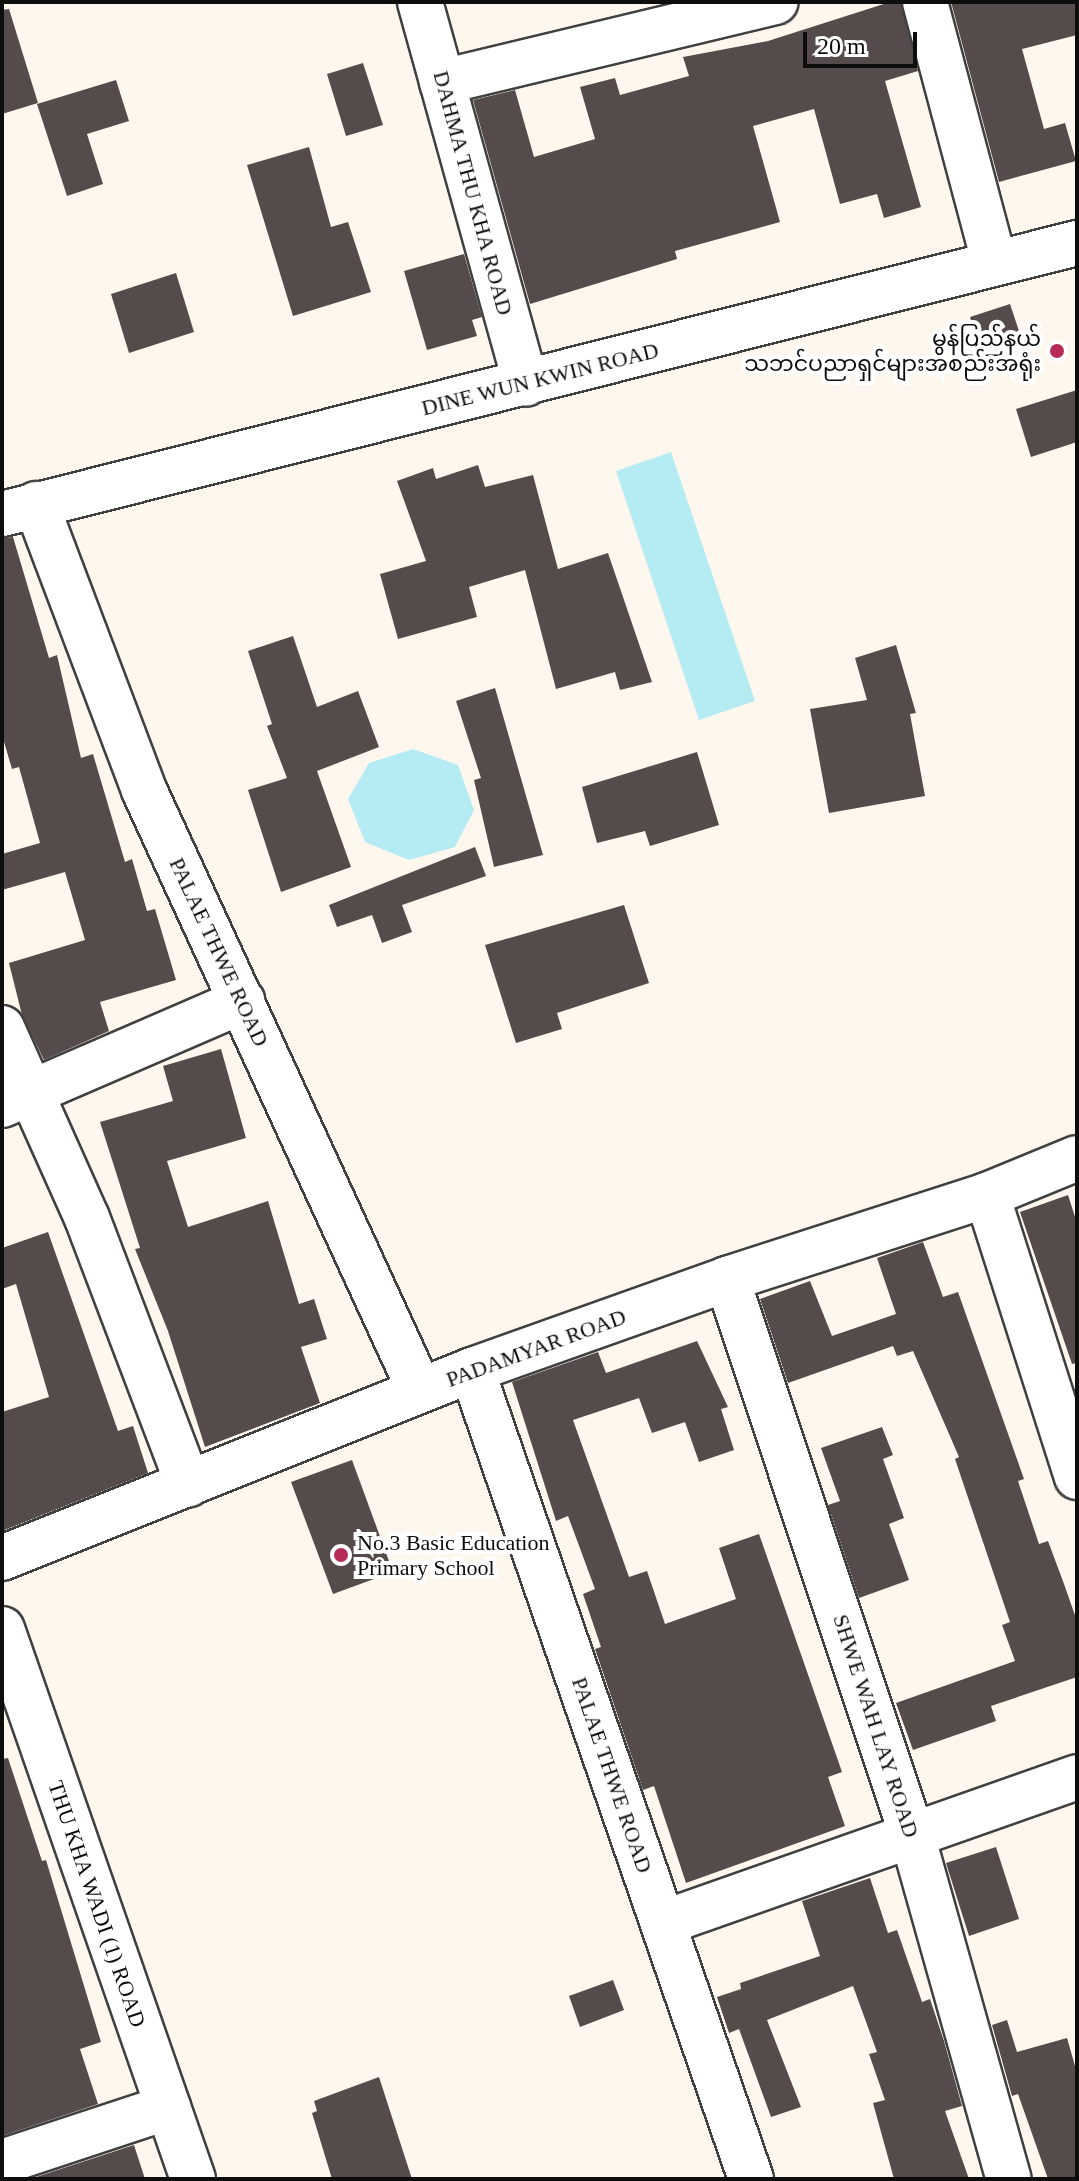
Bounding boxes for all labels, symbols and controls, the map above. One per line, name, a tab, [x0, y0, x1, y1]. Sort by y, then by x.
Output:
scale bar	[807, 16, 921, 66]
text: 20 m	[817, 33, 866, 59]
street label: DAHMA THU KHA ROAD	[427, 67, 519, 319]
place label: မွန်ပြည်နယ် သဘင်ပညာရှင်များအစည်းအရုံး	[744, 325, 1041, 376]
street label: DINE WUN KWIN ROAD	[419, 337, 661, 421]
marker: မွန်ပြည်နယ် သဘင်ပညာရှင်များအစည်းအရုံး	[1048, 342, 1066, 360]
street label: PALAE THWE ROAD	[164, 853, 274, 1051]
street label: PADAMYAR ROAD	[443, 1303, 629, 1393]
place label: No.3 Basic Education Primary School	[357, 1529, 549, 1580]
marker: No.3 Basic Education Primary School	[332, 1546, 350, 1564]
street label: SHWE WAH LAY ROAD	[827, 1610, 925, 1842]
street label: PALAE THWE ROAD	[566, 1673, 658, 1877]
street label: THU KHA WADI (1) ROAD	[42, 1777, 152, 2031]

